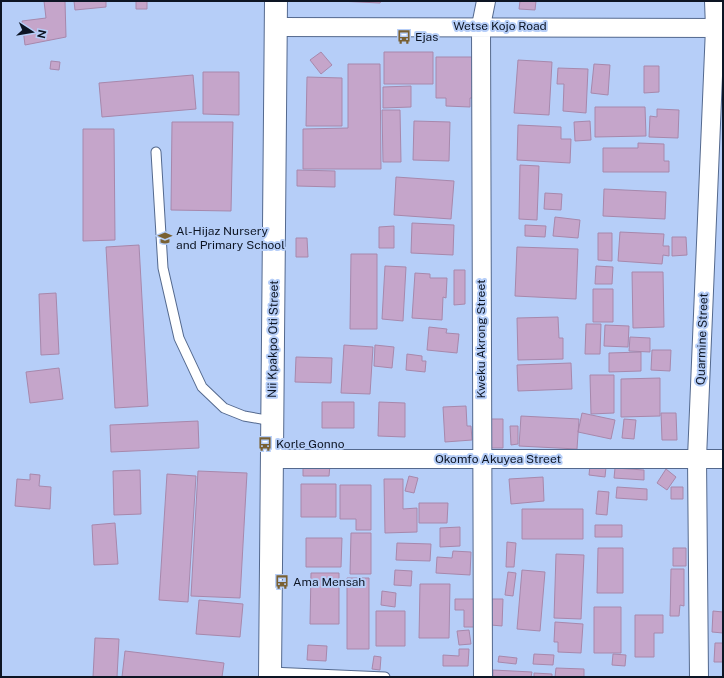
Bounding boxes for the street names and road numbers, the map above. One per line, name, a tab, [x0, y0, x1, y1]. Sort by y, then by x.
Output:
street label: Wetse Kojo Road	[453, 19, 547, 33]
street label: Kweku Akrong Street	[474, 279, 488, 399]
street label: Nii Kpakpo Oti Street	[265, 280, 281, 398]
street label: Quarmine Street	[693, 292, 711, 385]
street label: Okomfo Akuyea Street	[435, 452, 561, 466]

